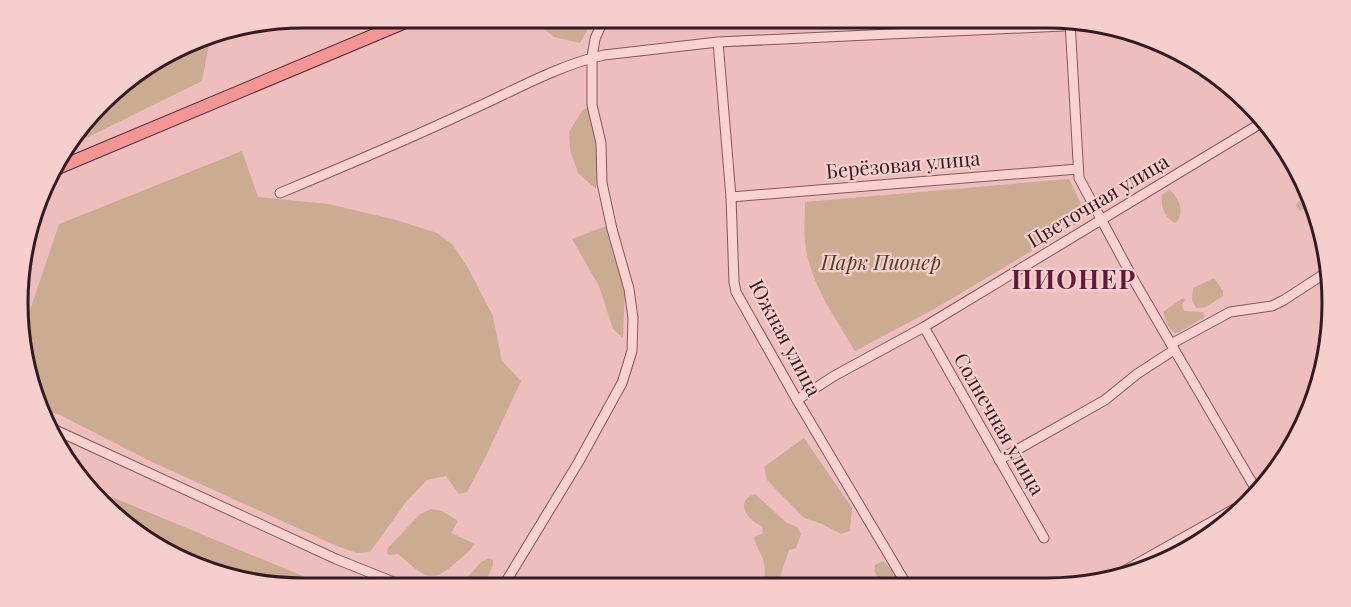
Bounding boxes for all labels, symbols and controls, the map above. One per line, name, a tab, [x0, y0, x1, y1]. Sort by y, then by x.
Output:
street label: Берёзовая улица	[825, 143, 981, 184]
street label: Цветочная улица	[1021, 147, 1173, 253]
park label: Парк Пионер	[820, 248, 941, 275]
district label: ПИОНЕР	[1011, 261, 1137, 296]
street label: Южная улица	[744, 274, 829, 401]
street label: Солнечная улица	[949, 347, 1052, 499]

